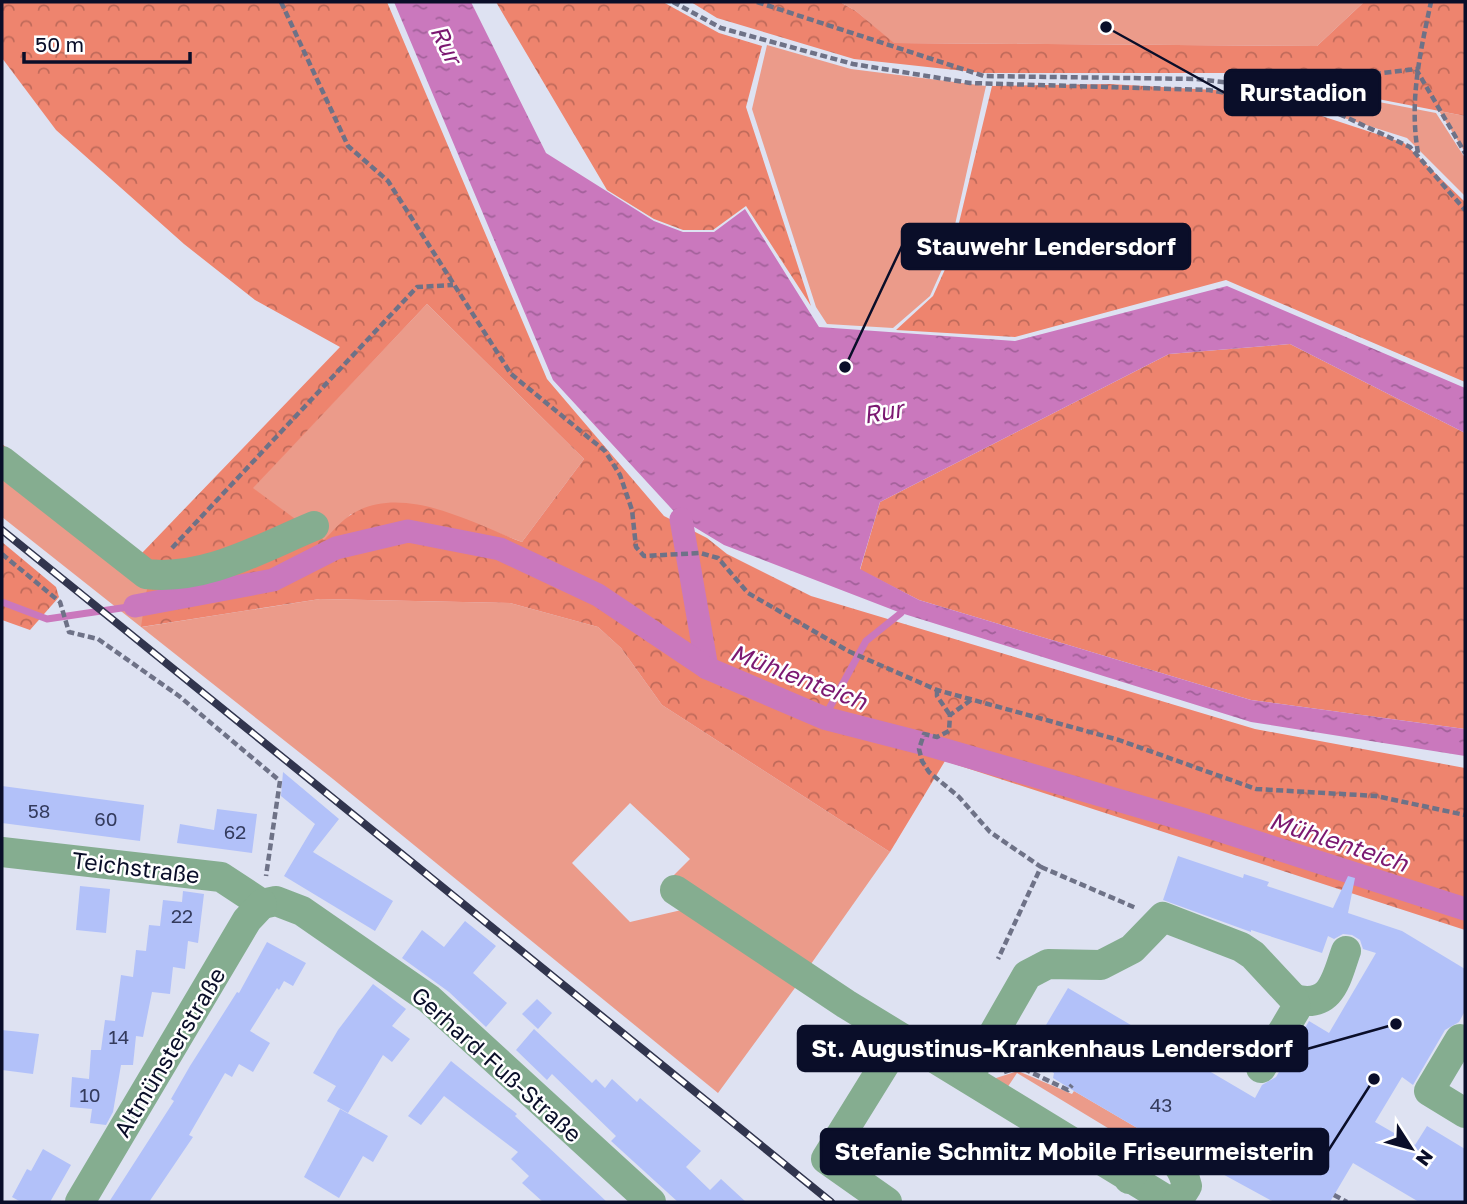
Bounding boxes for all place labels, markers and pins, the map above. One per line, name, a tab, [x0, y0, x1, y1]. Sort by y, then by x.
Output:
callout: Rurstadion	[1225, 70, 1380, 115]
callout: Stauwehr Lendersdorf	[902, 224, 1190, 269]
callout: St. Augustinus-Krankenhaus Lendersdorf	[798, 1026, 1307, 1071]
callout: Stefanie Schmitz Mobile Friseurmeisterin	[821, 1129, 1328, 1174]

